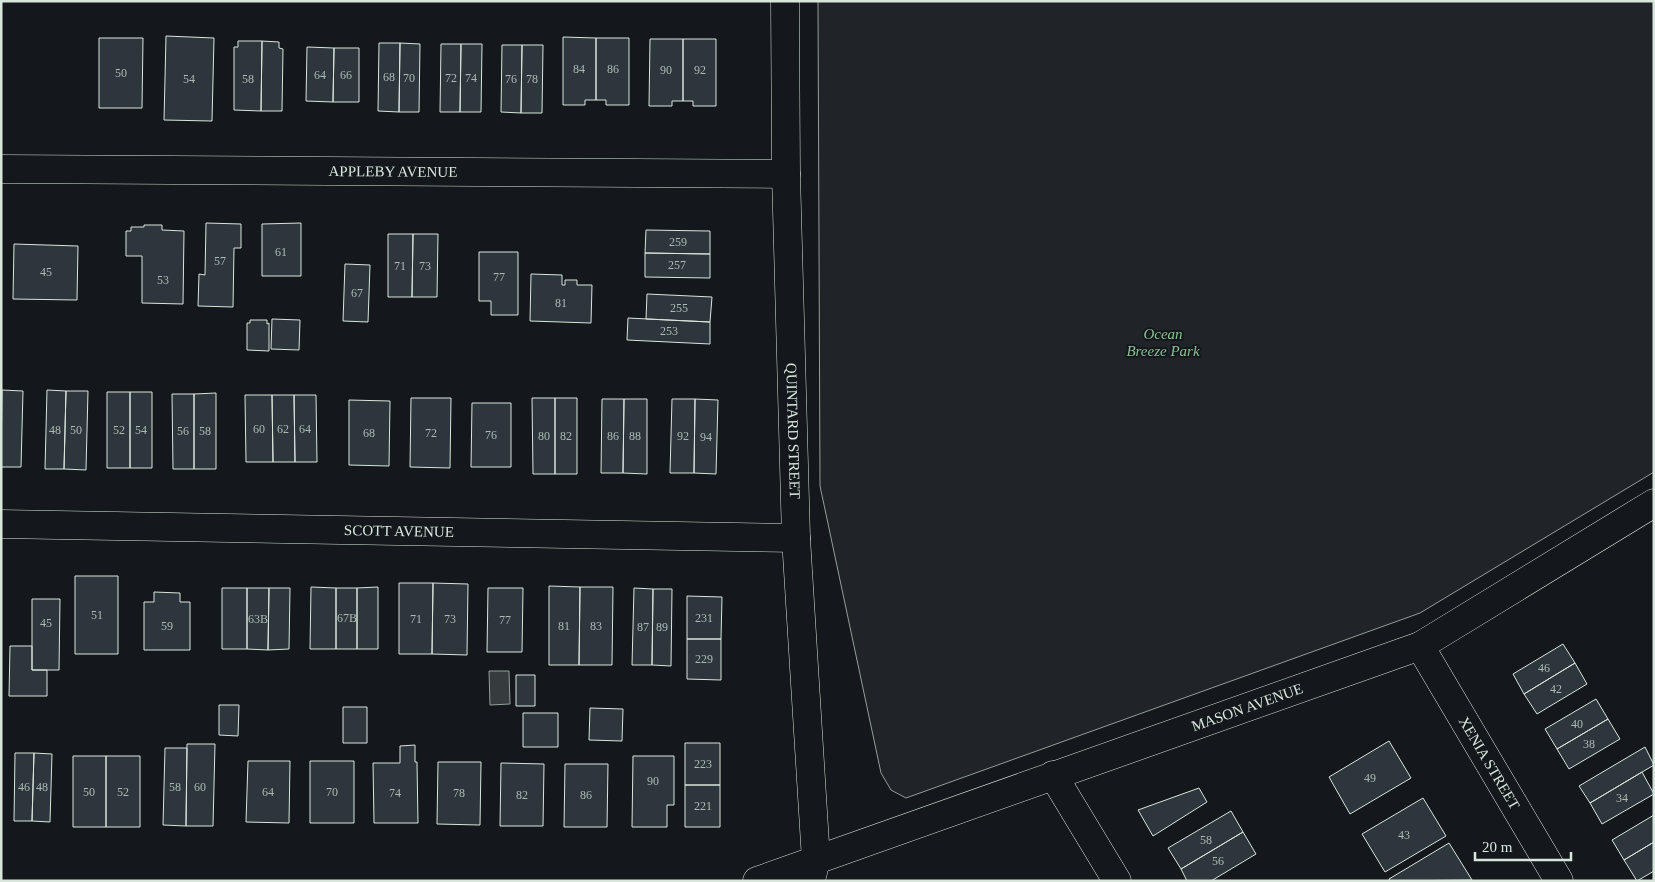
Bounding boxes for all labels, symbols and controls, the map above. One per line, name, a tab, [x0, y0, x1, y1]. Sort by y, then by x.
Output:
house number: 84	[573, 62, 585, 76]
house number: 86	[607, 62, 619, 76]
house number: 90	[660, 63, 672, 77]
house number: 92	[694, 63, 706, 77]
house number: 50	[115, 66, 127, 80]
house number: 64	[314, 68, 326, 82]
house number: 66	[340, 68, 352, 82]
house number: 68	[383, 70, 395, 84]
house number: 70	[403, 71, 415, 85]
house number: 72	[445, 71, 457, 85]
house number: 74	[465, 71, 477, 85]
house number: 54	[183, 72, 195, 86]
house number: 58	[242, 72, 254, 86]
house number: 76	[505, 72, 517, 86]
house number: 78	[526, 72, 538, 86]
street label: APPLEBY AVENUE	[328, 163, 457, 180]
house number: 259	[669, 235, 687, 249]
house number: 61	[275, 245, 287, 259]
house number: 57	[214, 254, 226, 268]
house number: 257	[668, 258, 686, 272]
house number: 71	[394, 259, 406, 273]
house number: 73	[419, 259, 431, 273]
house number: 45	[40, 265, 52, 279]
house number: 77	[493, 270, 505, 284]
house number: 53	[157, 273, 169, 287]
house number: 67	[351, 286, 363, 300]
house number: 81	[555, 296, 567, 310]
house number: 255	[670, 301, 688, 315]
house number: 253	[660, 324, 678, 338]
park label: Ocean Breeze Park	[1126, 326, 1200, 359]
street label: QUINTARD STREET	[783, 363, 803, 499]
house number: 60	[253, 422, 265, 436]
house number: 62	[277, 422, 289, 436]
house number: 64	[299, 422, 311, 436]
house number: 48	[49, 423, 61, 437]
house number: 50	[70, 423, 82, 437]
house number: 52	[113, 423, 125, 437]
house number: 54	[135, 423, 147, 437]
house number: 56	[177, 424, 189, 438]
house number: 58	[199, 424, 211, 438]
house number: 68	[363, 426, 375, 440]
house number: 72	[425, 426, 437, 440]
house number: 76	[485, 428, 497, 442]
house number: 80	[538, 429, 550, 443]
house number: 82	[560, 429, 572, 443]
house number: 86	[607, 429, 619, 443]
house number: 88	[629, 429, 641, 443]
house number: 92	[677, 429, 689, 443]
house number: 94	[700, 430, 712, 444]
street label: SCOTT AVENUE	[344, 522, 454, 540]
house number: 51	[91, 608, 103, 622]
house number: 67B	[337, 611, 357, 625]
house number: 231	[695, 611, 713, 625]
house number: 63B	[248, 612, 268, 626]
house number: 71	[410, 612, 422, 626]
house number: 73	[444, 612, 456, 626]
house number: 77	[499, 613, 511, 627]
house number: 45	[40, 616, 52, 630]
house number: 59	[161, 619, 173, 633]
house number: 81	[558, 619, 570, 633]
house number: 83	[590, 619, 602, 633]
house number: 87	[637, 620, 649, 634]
house number: 89	[656, 620, 668, 634]
house number: 229	[695, 652, 713, 666]
house number: 46	[1538, 661, 1550, 675]
street label: MASON AVENUE	[1189, 680, 1305, 734]
house number: 42	[1550, 682, 1562, 696]
street label: XENIA STREET	[1456, 714, 1523, 812]
house number: 40	[1571, 717, 1583, 731]
house number: 38	[1583, 737, 1595, 751]
house number: 223	[694, 757, 712, 771]
house number: 49	[1364, 771, 1376, 785]
house number: 90	[647, 774, 659, 788]
house number: 46	[18, 780, 30, 794]
house number: 48	[36, 780, 48, 794]
house number: 58	[169, 780, 181, 794]
house number: 60	[194, 780, 206, 794]
house number: 50	[83, 785, 95, 799]
house number: 52	[117, 785, 129, 799]
house number: 64	[262, 785, 274, 799]
house number: 70	[326, 785, 338, 799]
house number: 74	[389, 786, 401, 800]
house number: 78	[453, 786, 465, 800]
house number: 82	[516, 788, 528, 802]
house number: 86	[580, 788, 592, 802]
house number: 34	[1616, 791, 1628, 805]
house number: 221	[694, 799, 712, 813]
house number: 43	[1398, 828, 1410, 842]
scale bar	[1475, 830, 1571, 862]
house number: 58	[1200, 833, 1212, 847]
text: 20 m	[1482, 839, 1513, 855]
house number: 56	[1212, 854, 1224, 868]

